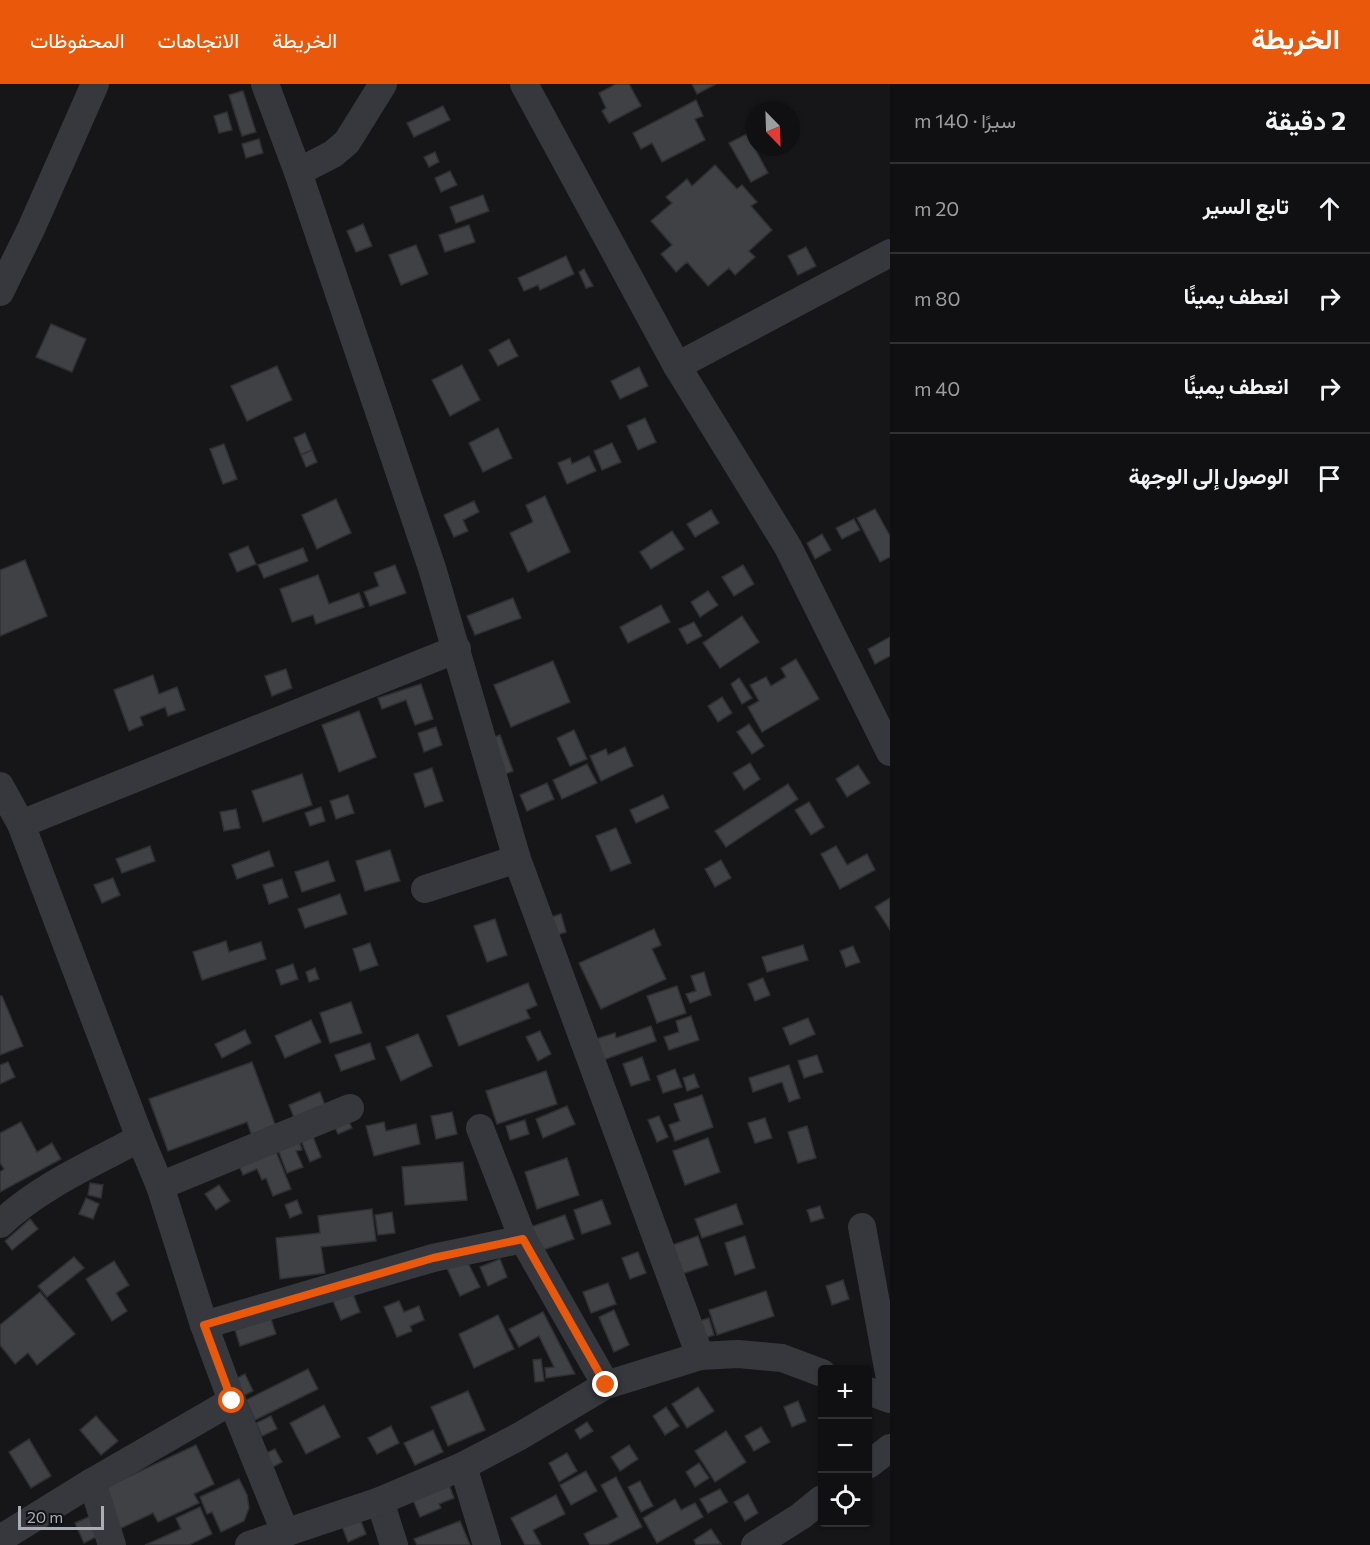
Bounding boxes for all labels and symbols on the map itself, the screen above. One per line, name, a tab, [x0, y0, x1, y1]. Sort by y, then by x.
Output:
north arrow	[746, 102, 800, 156]
route end	[592, 1371, 618, 1397]
route start	[218, 1387, 244, 1413]
scale bar	[18, 1503, 104, 1530]

